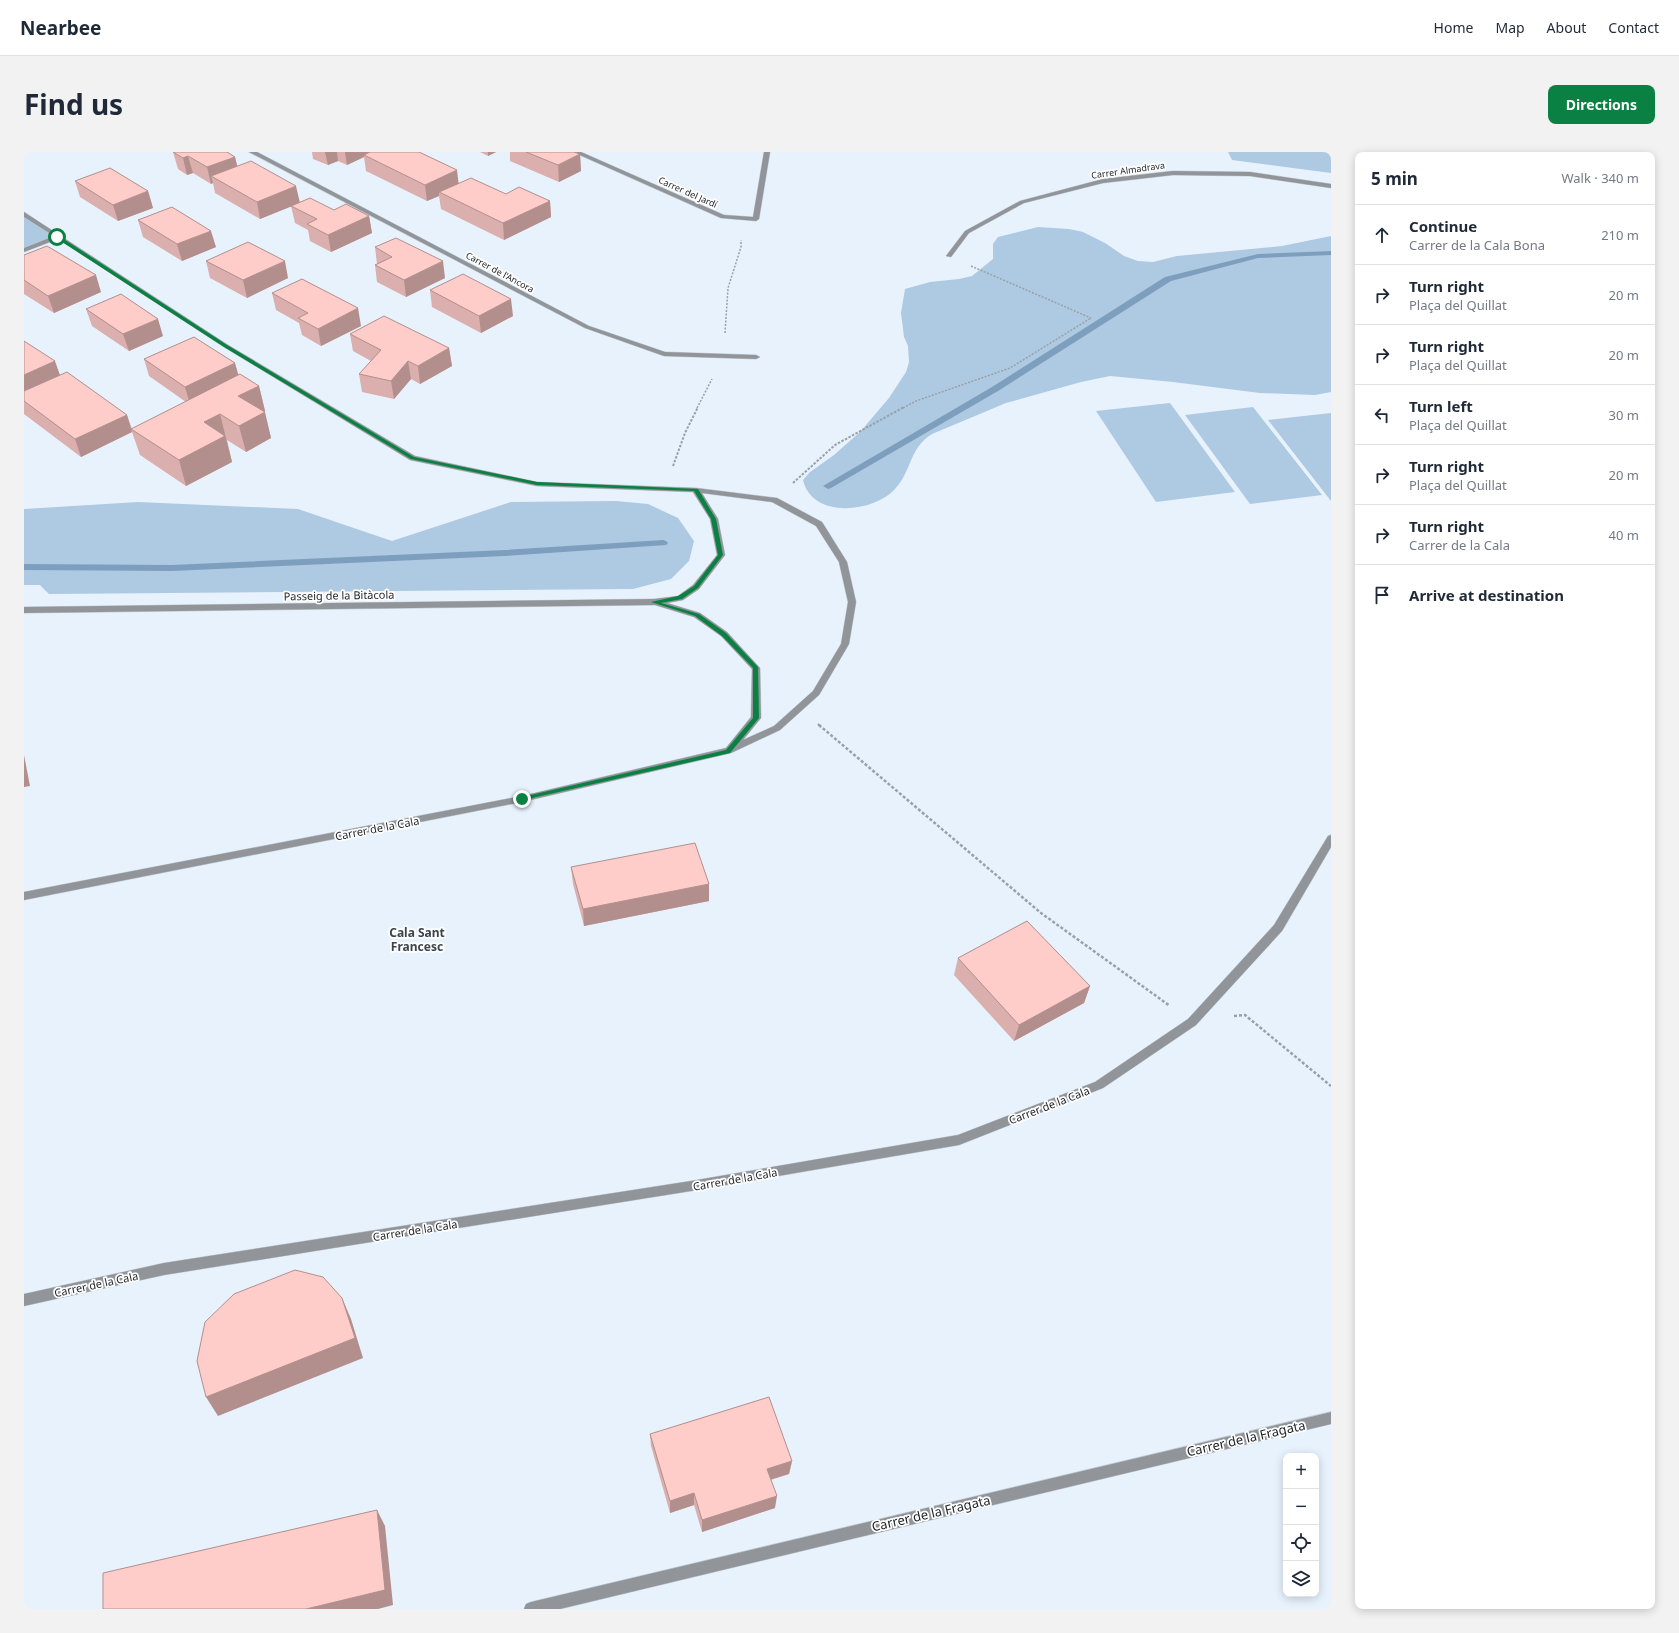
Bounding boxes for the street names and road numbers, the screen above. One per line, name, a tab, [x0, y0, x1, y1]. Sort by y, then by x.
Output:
street label: Carrer Almadrava	[1090, 158, 1166, 182]
street label: Carrer del Jardí	[656, 173, 720, 211]
street label: Carrer de l'Ancora	[464, 249, 536, 295]
street label: Passeig de la Bitàcola	[283, 587, 395, 603]
street label: Carrer de la Cala	[334, 812, 420, 844]
street label: Carrer de la Cala	[1006, 1083, 1092, 1127]
street label: Carrer de la Cala	[692, 1164, 778, 1194]
street label: Carrer de la Cala	[372, 1216, 458, 1244]
street label: Carrer de la Cala	[53, 1268, 139, 1300]
street label: Carrer de la Fragata	[1185, 1416, 1307, 1460]
street label: Carrer de la Fragata	[870, 1491, 992, 1535]

